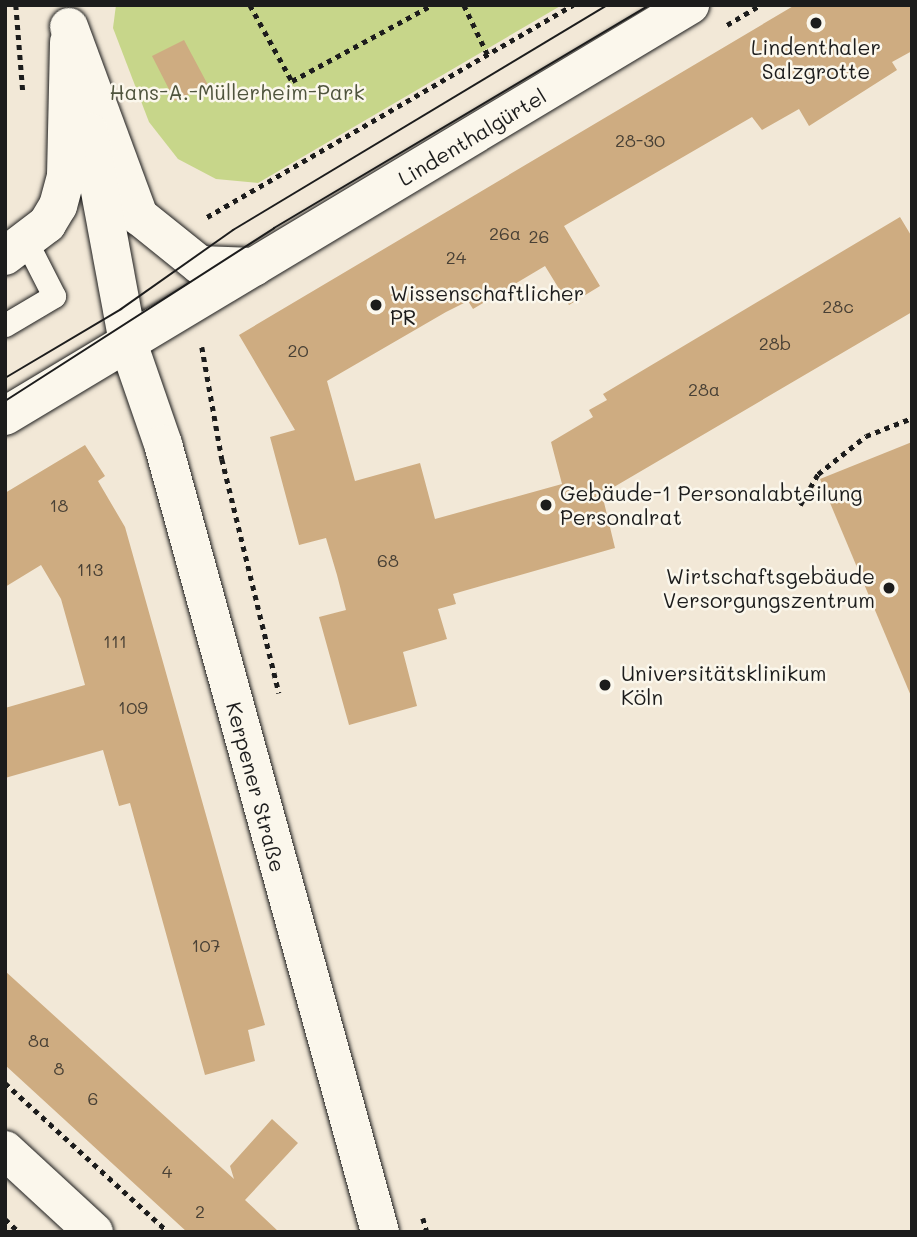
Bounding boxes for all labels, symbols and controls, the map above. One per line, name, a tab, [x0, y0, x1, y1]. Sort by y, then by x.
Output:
marker: Lindenthaler Salzgrotte	[808, 15, 824, 31]
place label: Lindenthaler Salzgrotte	[751, 34, 881, 84]
park label: Hans-A.-Müllerheim-Park	[109, 79, 365, 105]
street label: Lindenthalgürtel	[393, 83, 551, 191]
house number: 28-30	[615, 129, 665, 151]
house number: 26a	[489, 222, 521, 244]
house number: 26	[529, 225, 549, 247]
house number: 24	[446, 246, 466, 268]
place label: Wissenschaftlicher PR	[390, 280, 584, 330]
house number: 28c	[822, 295, 854, 317]
marker: Wissenschaftlicher PR	[368, 297, 384, 313]
house number: 28b	[759, 332, 791, 354]
house number: 20	[287, 339, 309, 361]
house number: 28a	[688, 378, 720, 400]
place label: Gebäude-1 Personalabteilung Personalrat	[560, 480, 863, 530]
house number: 18	[50, 494, 68, 516]
marker: Gebäude-1 Personalabteilung Personalrat	[538, 497, 554, 513]
house number: 68	[377, 549, 399, 571]
house number: 113	[77, 558, 103, 580]
place label: Wirtschaftsgebäude Versorgungszentrum	[663, 563, 875, 613]
marker: Wirtschaftsgebäude Versorgungszentrum	[881, 580, 897, 596]
house number: 111	[103, 630, 127, 652]
place label: Universitätsklinikum Köln	[621, 660, 826, 710]
marker: Universitätsklinikum Köln	[595, 675, 615, 695]
house number: 109	[118, 696, 148, 718]
street label: Kerpener Straße	[221, 699, 291, 875]
house number: 107	[191, 934, 221, 956]
house number: 8a	[28, 1029, 50, 1051]
house number: 8	[54, 1057, 64, 1079]
house number: 6	[88, 1087, 98, 1109]
house number: 4	[162, 1160, 172, 1182]
house number: 2	[195, 1200, 205, 1222]

